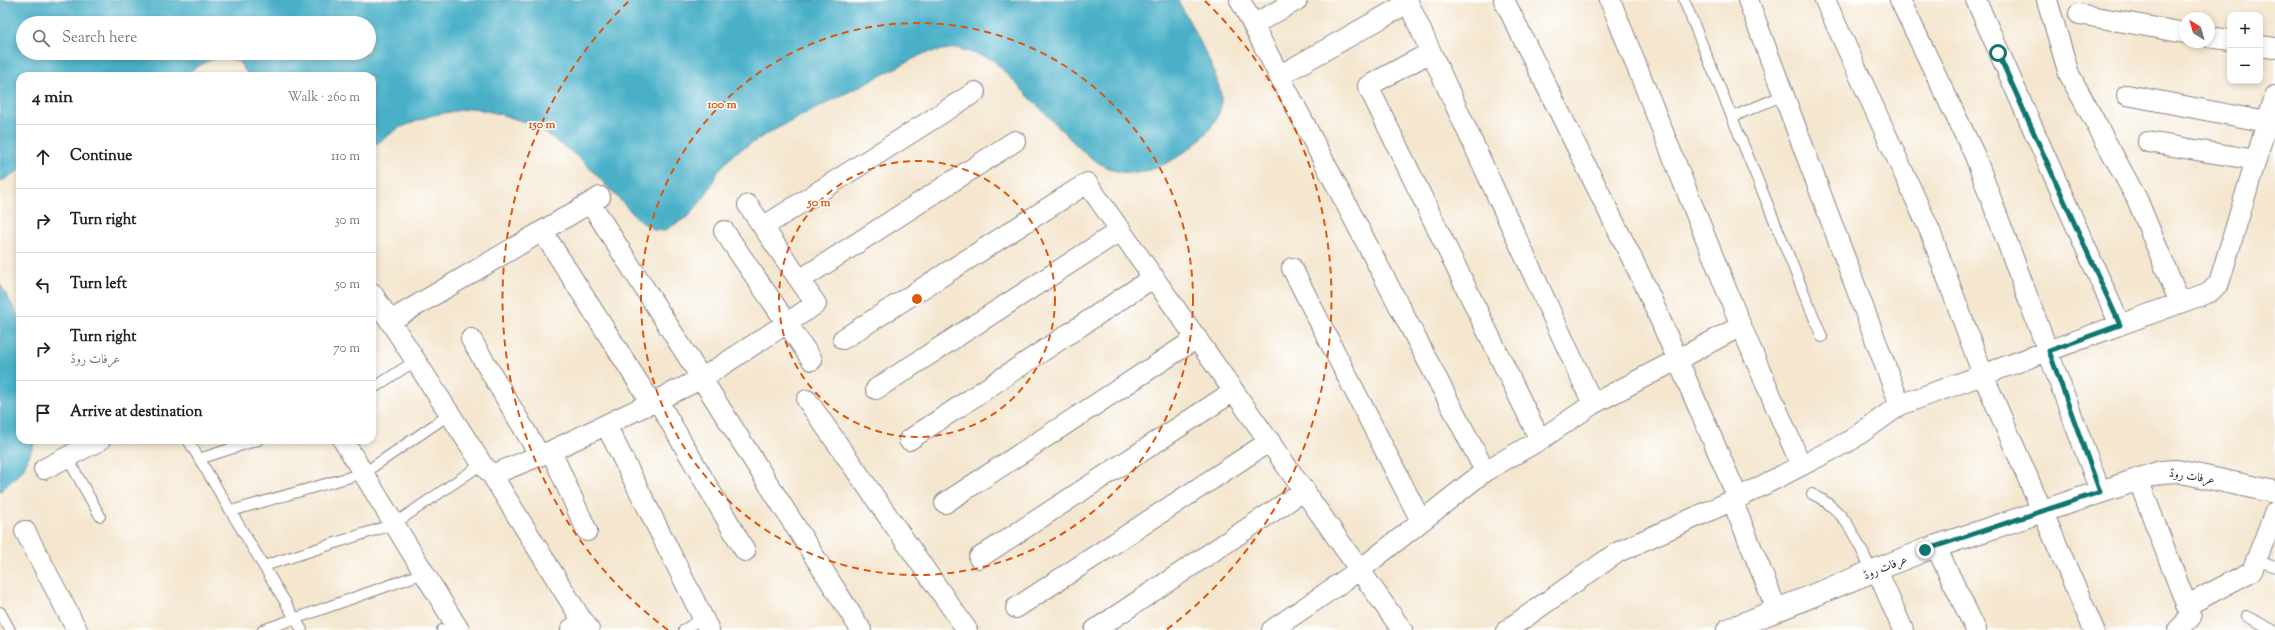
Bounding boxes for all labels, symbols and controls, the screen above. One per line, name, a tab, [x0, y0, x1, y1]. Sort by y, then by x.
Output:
north arrow	[2179, 12, 2215, 48]
map controls	[2227, 12, 2263, 84]
button: +	[2227, 12, 2263, 48]
search box	[16, 16, 376, 60]
icon: search	[30, 27, 52, 49]
text: Search here	[62, 28, 137, 49]
route start	[1989, 44, 2007, 62]
button: −	[2227, 48, 2263, 84]
text: 4 min	[32, 86, 73, 110]
text: Walk · 260 m	[288, 89, 360, 107]
text: 100 m	[706, 96, 737, 114]
text: 150 m	[527, 116, 556, 134]
icon: ahead	[32, 146, 54, 168]
text: Continue	[70, 146, 132, 167]
text: 110 m	[331, 148, 360, 166]
text: 50 m	[807, 194, 831, 212]
icon: right	[32, 210, 54, 232]
text: Turn right	[70, 210, 136, 231]
text: 30 m	[334, 212, 360, 230]
icon: left	[32, 274, 54, 296]
text: Turn left	[70, 274, 127, 295]
text: 50 m	[335, 276, 360, 294]
centre of rings	[910, 292, 924, 306]
text: Turn right	[70, 327, 136, 348]
icon: right	[32, 338, 54, 360]
text: 70 m	[333, 340, 360, 358]
text: عرفات روڈ	[70, 351, 120, 369]
icon: arrive	[32, 402, 54, 424]
text: Arrive at destination	[70, 402, 203, 423]
street label: عرفات روڈ	[2168, 464, 2216, 490]
route end	[1916, 541, 1934, 559]
street label: عرفات روڈ	[1861, 551, 1910, 585]

